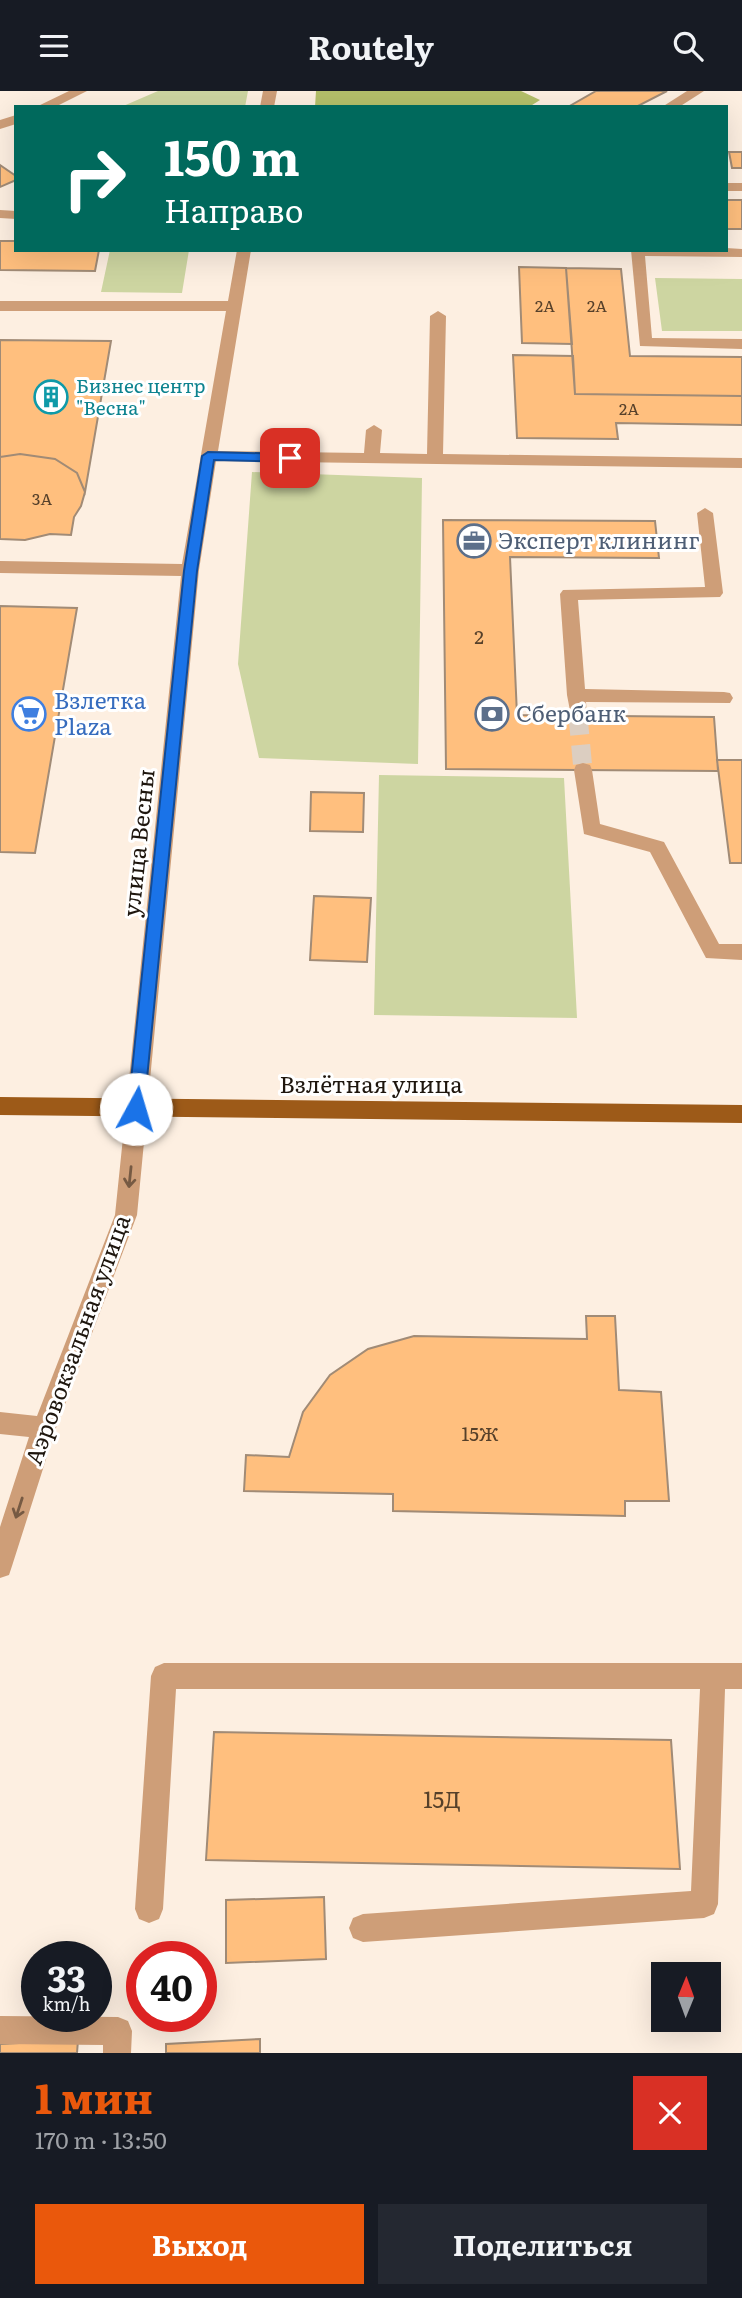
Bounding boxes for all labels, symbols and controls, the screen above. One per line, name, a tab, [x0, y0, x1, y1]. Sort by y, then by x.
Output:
text: Routely	[308, 22, 434, 70]
icon: menu	[35, 27, 73, 65]
icon: search	[669, 27, 707, 65]
text: 150 m	[164, 118, 300, 191]
icon: right	[49, 133, 140, 224]
text: Направо	[164, 185, 304, 233]
house number: 2А	[535, 293, 555, 317]
house number: 2А	[587, 293, 607, 317]
place label: Бизнес центр "Весна"	[76, 371, 206, 421]
building icon: Бизнес центр "Весна"	[32, 378, 70, 416]
house number: 2А	[619, 396, 639, 420]
pin	[260, 428, 320, 488]
icon: arrive	[271, 439, 309, 477]
house number: 3А	[32, 486, 52, 510]
office icon: Эксперт клининг	[455, 522, 493, 560]
place label: Эксперт клининг	[498, 522, 700, 556]
house number: 2	[474, 622, 484, 650]
place label: Взлетка Plaza	[54, 682, 147, 742]
supermarket icon: Взлетка Plaza	[10, 695, 48, 733]
bank icon: Сбербанк	[473, 695, 511, 733]
place label: Сбербанк	[516, 695, 627, 729]
street label: улица Весны	[112, 767, 162, 918]
street label: Взлётная улица	[279, 1066, 463, 1100]
position arrow	[99, 1072, 173, 1146]
one-way arrow	[123, 1165, 136, 1188]
street label: Аэровокзальная улица	[15, 1209, 137, 1469]
house number: 15Ж	[462, 1419, 499, 1447]
one-way arrow	[11, 1496, 24, 1518]
house number: 15Д	[423, 1781, 461, 1815]
speed limit sign: 40	[126, 1941, 217, 2032]
text: 33	[47, 1951, 86, 2003]
north arrow	[651, 1962, 721, 2032]
map controls	[651, 1962, 721, 2032]
text: km/h	[43, 1990, 90, 2017]
text: 1 мин	[35, 2065, 153, 2127]
button: close	[633, 2076, 707, 2150]
text: 170 m · 13:50	[35, 2122, 167, 2156]
button: Выход	[35, 2204, 364, 2284]
button: Поделиться	[378, 2204, 707, 2284]

